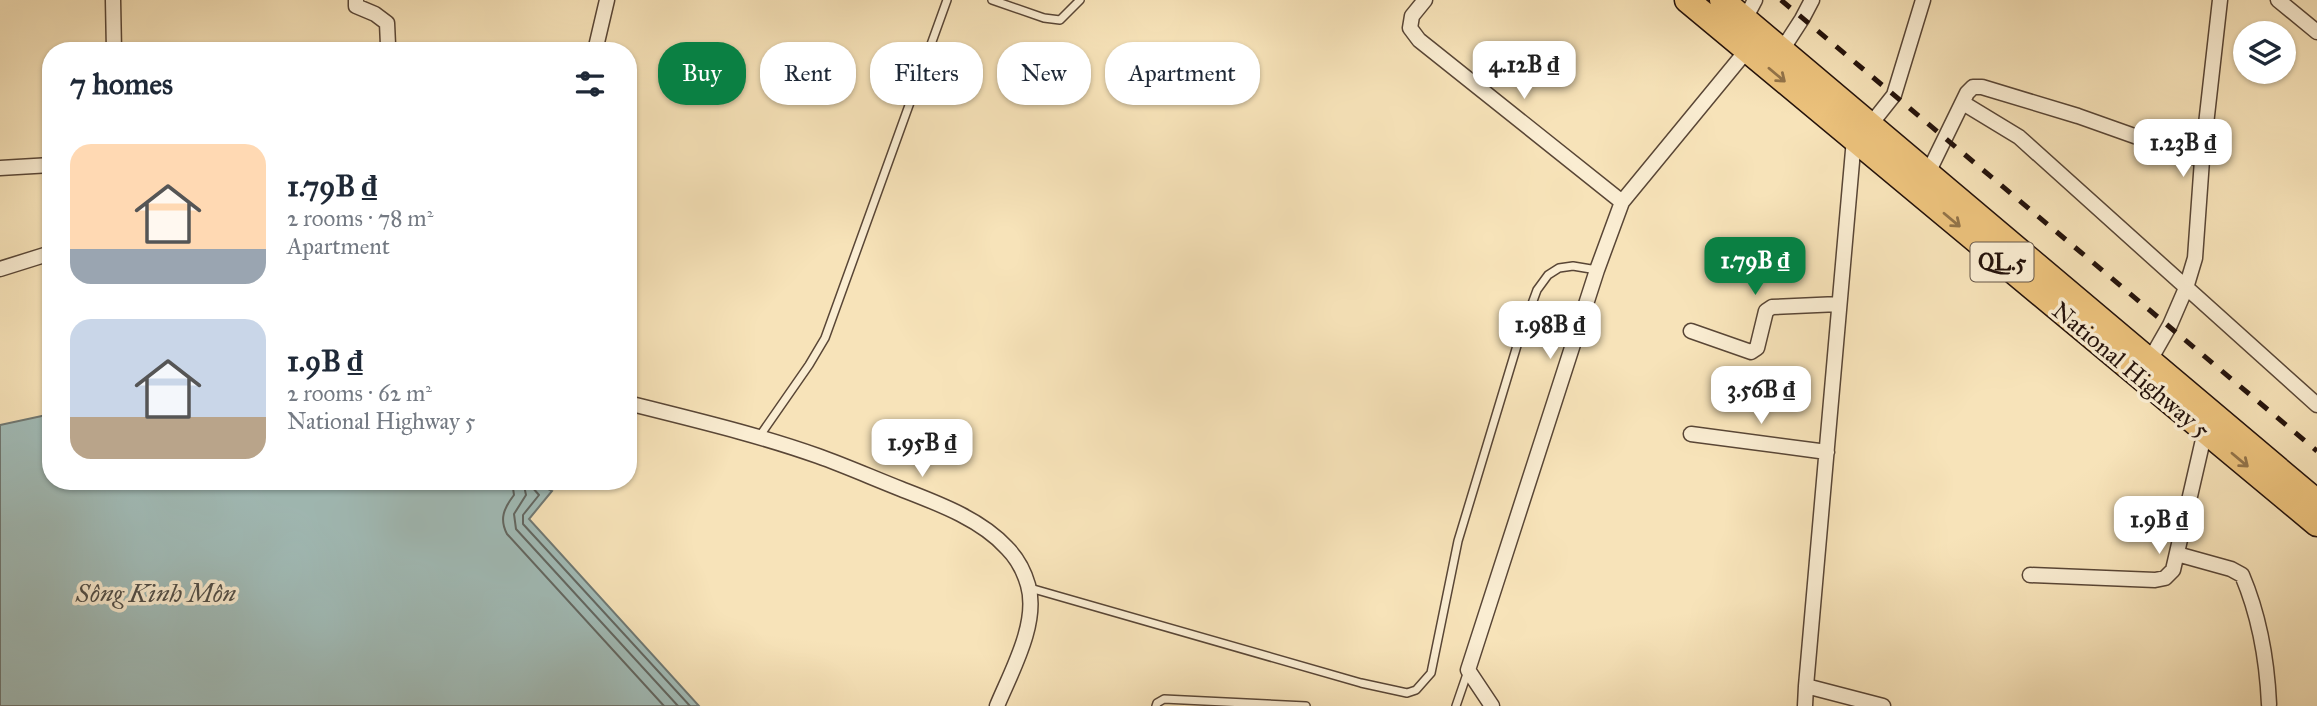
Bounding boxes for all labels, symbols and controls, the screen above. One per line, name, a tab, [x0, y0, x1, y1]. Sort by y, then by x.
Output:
map controls	[2233, 21, 2296, 84]
button: layers	[2233, 21, 2296, 84]
chip: Buy	[658, 42, 746, 105]
chip: Rent	[760, 42, 856, 105]
chip: Filters	[870, 42, 983, 105]
chip: New	[997, 42, 1091, 105]
chip: Apartment	[1105, 42, 1260, 105]
pin: 4.12B ₫	[1459, 42, 1589, 101]
text: 4.12B ₫	[1489, 50, 1559, 78]
icon: filters	[571, 65, 609, 103]
text: 7 homes	[70, 66, 173, 102]
one-way arrow	[1768, 67, 1786, 83]
pin: 1.23B ₫	[2118, 120, 2248, 179]
text: 1.23B ₫	[2150, 128, 2216, 156]
text: 1.79B ₫	[287, 168, 377, 204]
icon: home	[126, 172, 210, 256]
text: 2 rooms · 78 m²	[287, 204, 433, 232]
one-way arrow	[1942, 213, 1960, 228]
text: Apartment	[287, 232, 390, 260]
pin: 1.79B ₫	[1690, 238, 1820, 297]
road number: QL.5	[1970, 243, 2034, 282]
text: 1.79B ₫	[1720, 246, 1790, 274]
street label: National Highway 5	[2046, 295, 2216, 445]
pin: 1.98B ₫	[1485, 302, 1615, 361]
text: 1.98B ₫	[1515, 310, 1585, 338]
text: 1.9B ₫	[287, 343, 363, 379]
icon: home	[126, 347, 210, 431]
pin: 3.56B ₫	[1696, 366, 1826, 426]
text: 3.56B ₫	[1727, 375, 1795, 403]
text: 2 rooms · 62 m²	[287, 379, 432, 407]
text: National Highway 5	[287, 407, 475, 435]
pin: 1.95B ₫	[857, 420, 987, 479]
text: 1.95B ₫	[888, 428, 956, 456]
one-way arrow	[2230, 452, 2248, 468]
pin: 1.9B ₫	[2102, 496, 2216, 556]
text: 1.9B ₫	[2130, 505, 2188, 533]
water label: Sông Kinh Môn	[75, 577, 237, 609]

